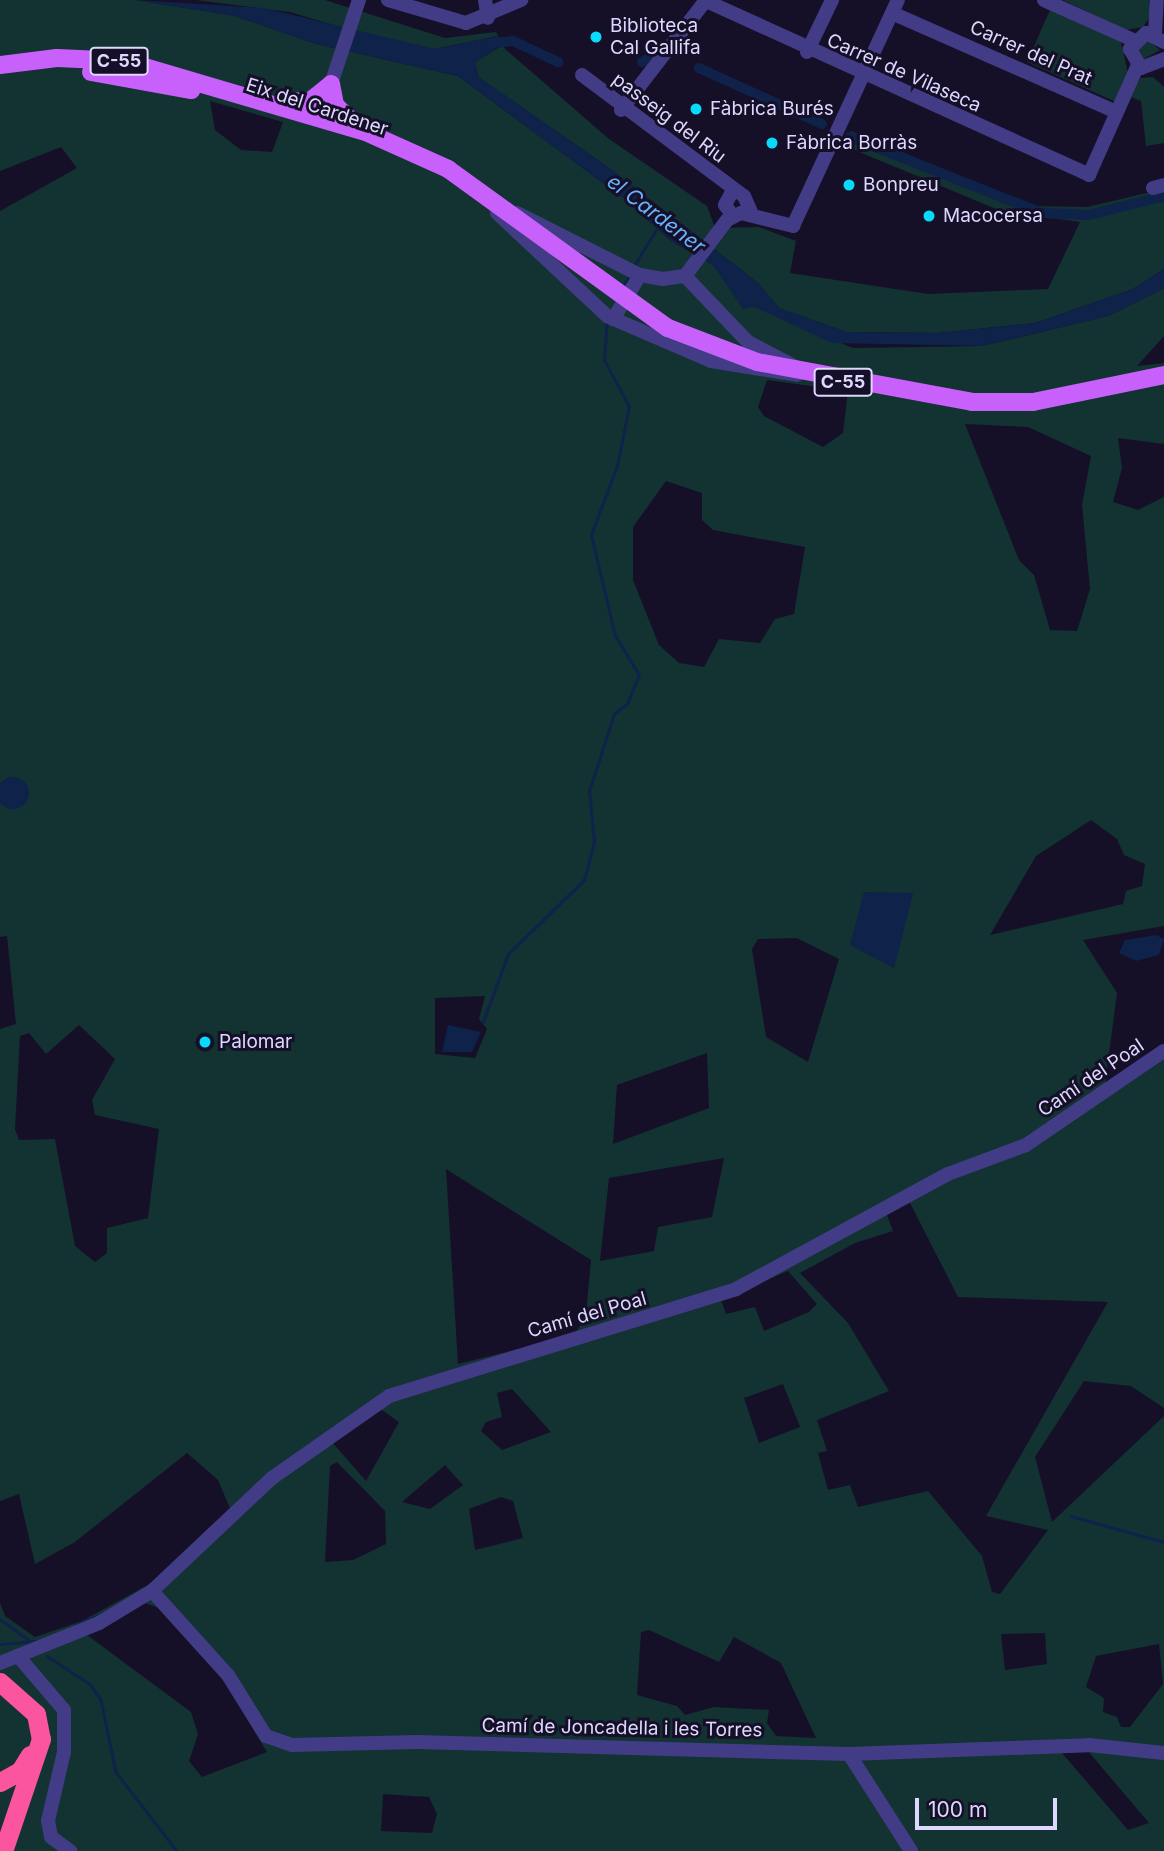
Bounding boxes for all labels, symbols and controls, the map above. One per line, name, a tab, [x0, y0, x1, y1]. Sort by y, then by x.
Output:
place label: Biblioteca Cal Gallifa	[610, 15, 701, 59]
street label: Carrer del Prat	[966, 16, 1096, 90]
marker: Biblioteca Cal Gallifa	[588, 29, 604, 45]
street label: Carrer de Vilaseca	[823, 29, 985, 117]
road number: C-55	[89, 46, 149, 76]
street label: passeig del Riu	[608, 68, 730, 168]
street label: Eix del Cardener	[243, 73, 391, 141]
place label: Fàbrica Burés	[710, 98, 834, 120]
marker: Fàbrica Burés	[688, 101, 704, 117]
place label: Fàbrica Borràs	[786, 132, 917, 154]
marker: Fàbrica Borràs	[764, 135, 780, 151]
water label: el Cardener	[602, 169, 710, 259]
place label: Bonpreu	[863, 174, 939, 196]
marker: Bonpreu	[841, 177, 857, 193]
place label: Macocersa	[943, 205, 1043, 227]
marker: Macocersa	[921, 208, 937, 224]
road number: C-55	[813, 368, 873, 396]
place label: Palomar	[219, 1031, 292, 1053]
marker: Palomar	[197, 1034, 213, 1050]
street label: Camí del Poal	[1034, 1034, 1148, 1122]
street label: Camí del Poal	[525, 1287, 649, 1343]
street label: Camí de Joncadella i les Torres	[481, 1714, 763, 1742]
scale bar	[919, 1784, 1061, 1828]
text: 100 m	[928, 1797, 987, 1822]

